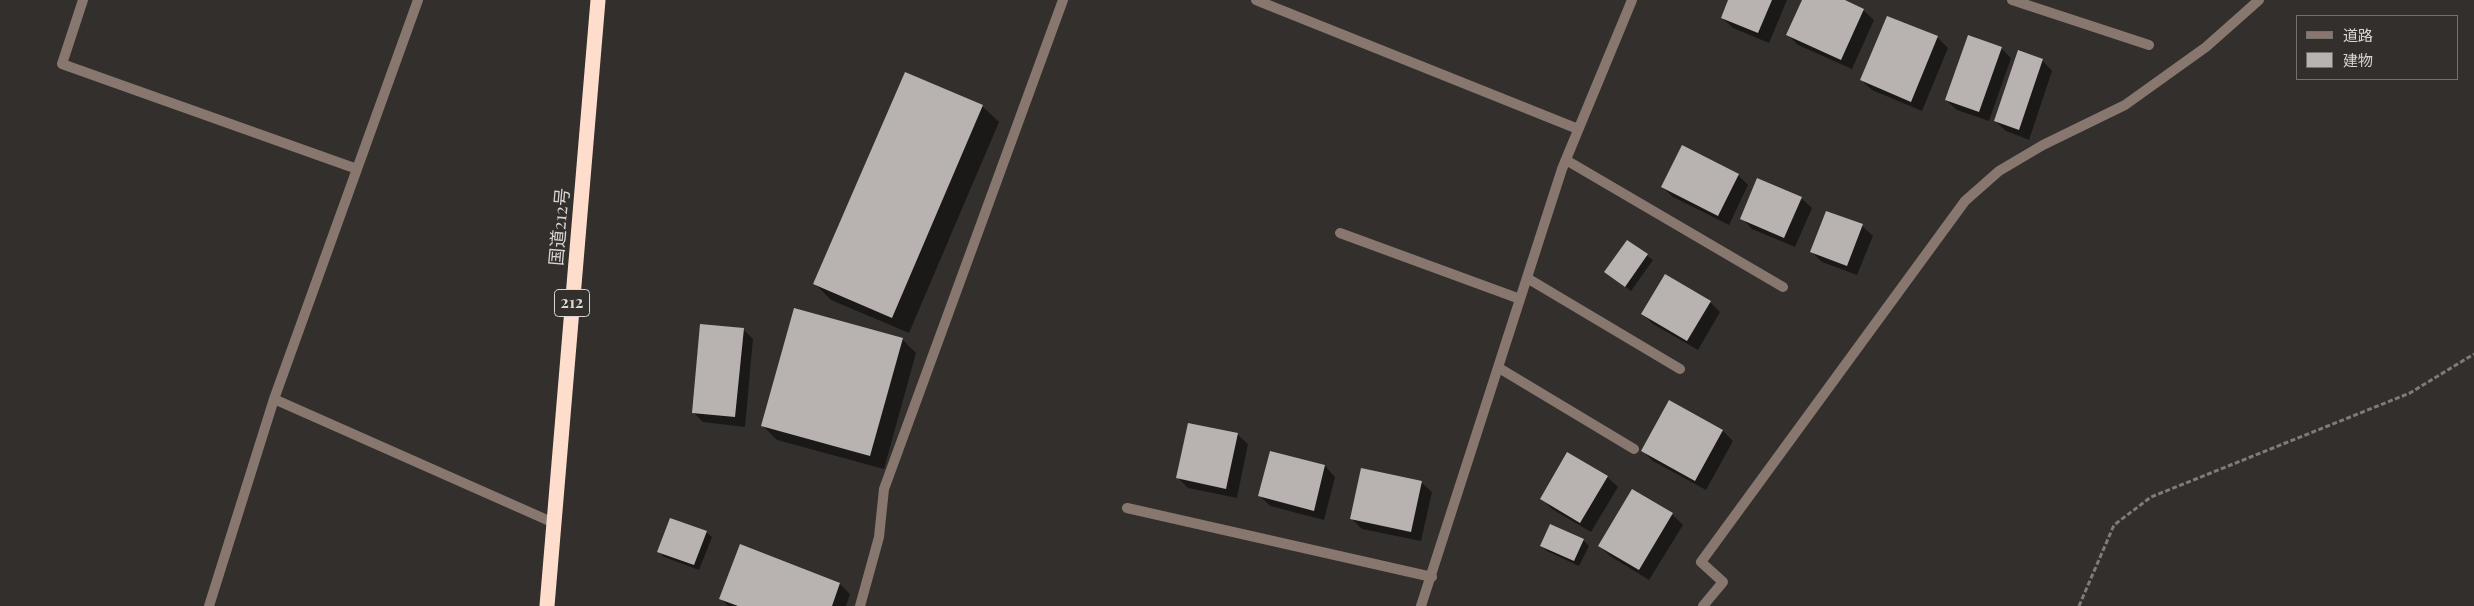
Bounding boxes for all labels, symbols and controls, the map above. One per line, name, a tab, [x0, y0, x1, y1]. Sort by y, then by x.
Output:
legend	[2296, 15, 2459, 80]
text: 道路	[2343, 25, 2373, 45]
text: 建物	[2343, 50, 2373, 70]
street label: 国道212号	[546, 187, 574, 267]
road number: 212	[554, 290, 590, 316]

